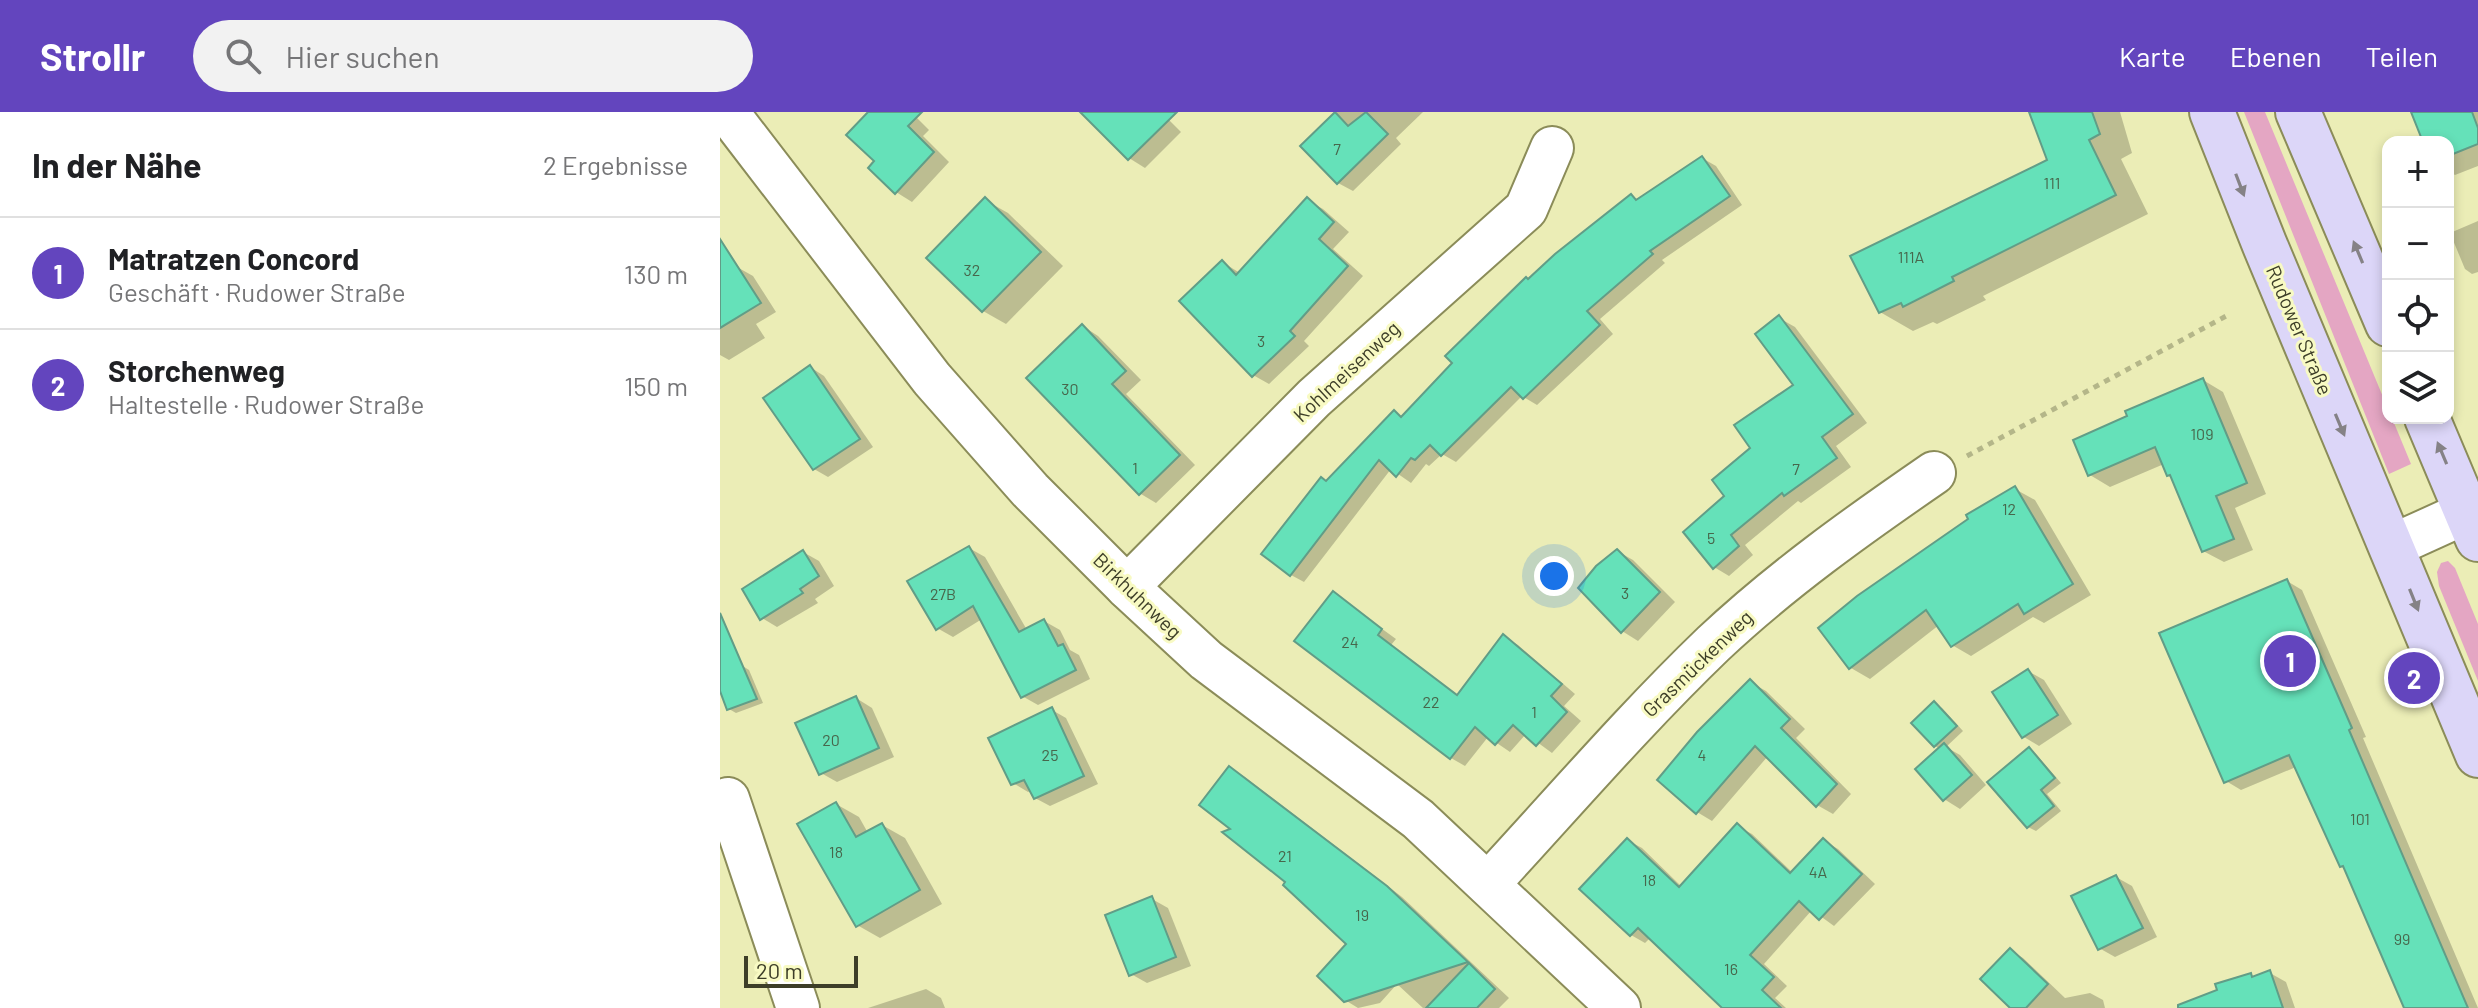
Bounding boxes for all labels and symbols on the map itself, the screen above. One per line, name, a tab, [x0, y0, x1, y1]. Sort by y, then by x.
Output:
house number: 7	[1333, 139, 1341, 158]
house number: 111	[2044, 173, 2060, 192]
one-way arrow	[2234, 173, 2247, 197]
one-way arrow	[2351, 240, 2364, 264]
house number: 111A	[1898, 247, 1925, 266]
house number: 32	[964, 260, 980, 279]
street label: Rudower Straße	[2262, 262, 2338, 398]
street label: Kohlmeisenweg	[1288, 316, 1404, 426]
house number: 3	[1257, 331, 1265, 350]
house number: 30	[1061, 379, 1079, 398]
one-way arrow	[2333, 413, 2346, 437]
house number: 109	[2191, 424, 2213, 443]
one-way arrow	[2435, 441, 2448, 465]
house number: 1	[1132, 458, 1138, 477]
house number: 7	[1792, 459, 1800, 478]
house number: 12	[2002, 499, 2016, 518]
house number: 5	[1707, 528, 1715, 547]
street label: Birkhuhnweg	[1089, 547, 1187, 643]
your location	[1534, 556, 1574, 596]
house number: 3	[1621, 583, 1629, 602]
house number: 27B	[930, 584, 956, 603]
one-way arrow	[2407, 588, 2420, 612]
street label: Grasmückenweg	[1637, 605, 1757, 721]
pin: 1	[2264, 631, 2316, 691]
house number: 24	[1341, 632, 1359, 651]
pin: 2	[2388, 648, 2440, 708]
house number: 22	[1422, 692, 1440, 711]
house number: 1	[1531, 702, 1537, 721]
house number: 20	[822, 730, 840, 749]
house number: 25	[1042, 745, 1058, 764]
house number: 4	[1698, 745, 1706, 764]
house number: 101	[2350, 809, 2370, 828]
house number: 18	[829, 842, 843, 861]
house number: 21	[1278, 846, 1292, 865]
house number: 4A	[1809, 862, 1828, 881]
house number: 18	[1642, 870, 1656, 889]
house number: 19	[1355, 905, 1369, 924]
house number: 99	[2394, 929, 2410, 948]
scale bar	[744, 952, 858, 988]
house number: 16	[1724, 959, 1738, 978]

